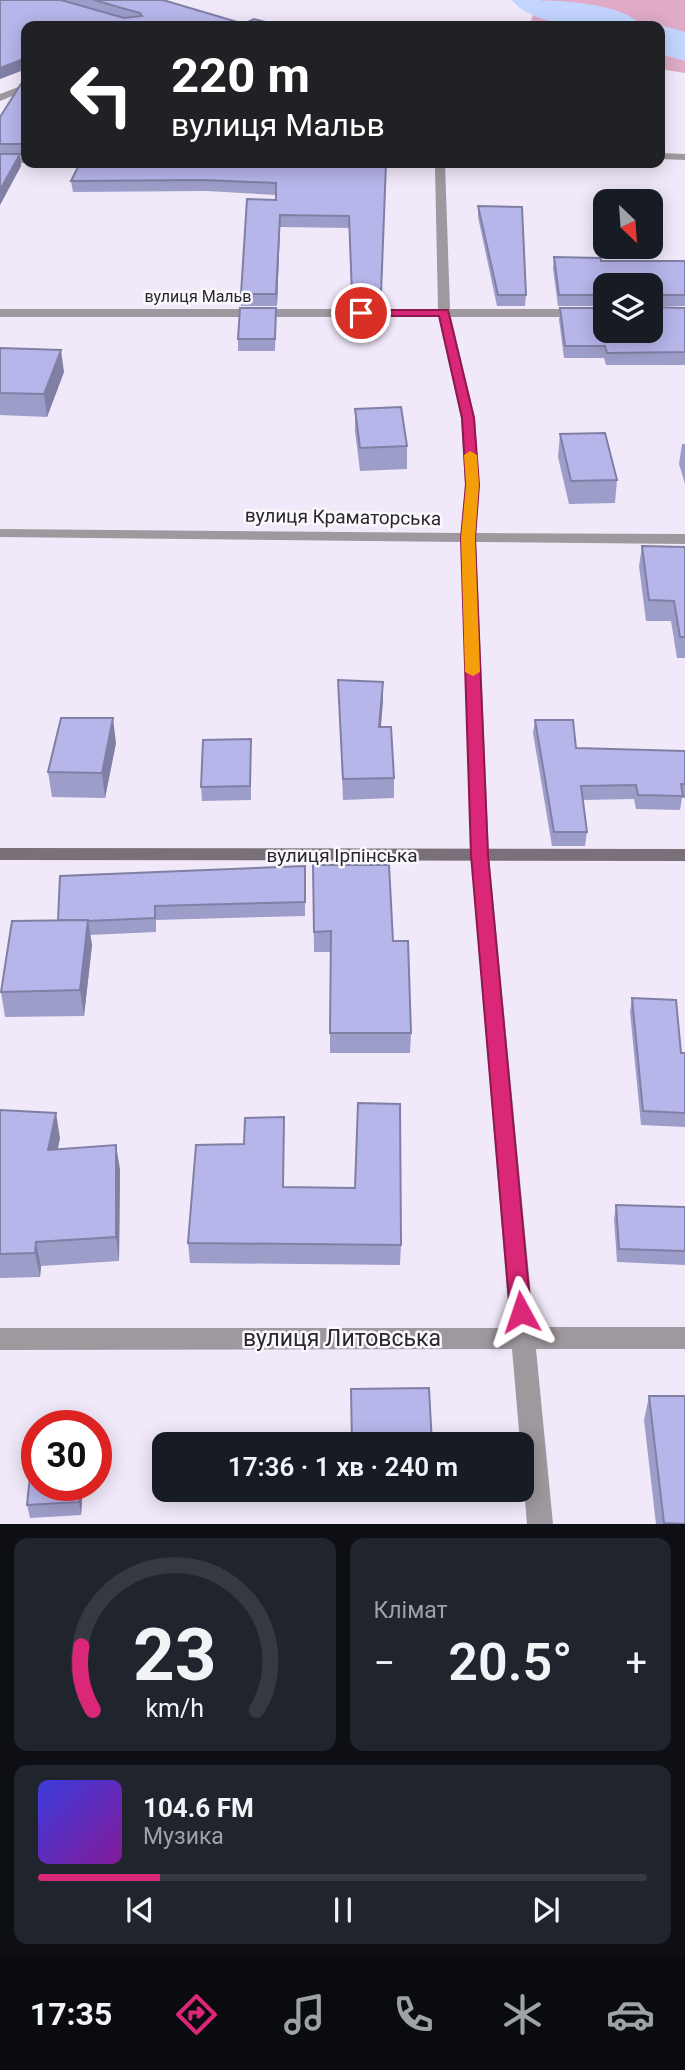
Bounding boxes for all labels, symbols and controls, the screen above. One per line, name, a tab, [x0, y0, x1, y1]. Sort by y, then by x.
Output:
text: 220 m	[171, 47, 310, 104]
icon: left	[56, 49, 147, 140]
text: вулиця Мальв	[171, 106, 385, 144]
north arrow	[593, 189, 663, 259]
map controls	[593, 189, 663, 343]
button: layers	[593, 273, 663, 343]
pin	[331, 283, 391, 343]
street label: вулиця Мальв	[145, 287, 251, 306]
icon: arrive	[342, 294, 380, 332]
street label: вулиця Краматорська	[245, 504, 441, 530]
street label: вулиця Ірпінська	[266, 844, 418, 867]
position arrow	[484, 1275, 558, 1349]
street label: вулиця Литовська	[243, 1325, 441, 1352]
speed limit sign: 30	[21, 1410, 112, 1501]
text: 17:36 · 1 хв · 240 m	[228, 1452, 458, 1482]
text: Клімат	[374, 1597, 448, 1624]
text: 23	[133, 1613, 217, 1699]
text: 20.5°	[448, 1632, 572, 1693]
text: −	[374, 1641, 395, 1685]
text: +	[625, 1641, 647, 1685]
text: km/h	[145, 1694, 204, 1723]
text: 104.6 FM	[143, 1793, 254, 1823]
text: Музика	[143, 1823, 224, 1850]
icon: previous	[121, 1891, 159, 1929]
icon: pause	[324, 1891, 362, 1929]
icon: next	[527, 1891, 565, 1929]
icon: directions	[172, 1990, 221, 2039]
icon: music	[280, 1990, 329, 2039]
icon: phone	[389, 1990, 438, 2039]
icon: climate	[498, 1990, 547, 2039]
icon: car	[606, 1990, 655, 2039]
text: 17:35	[30, 1995, 112, 2033]

